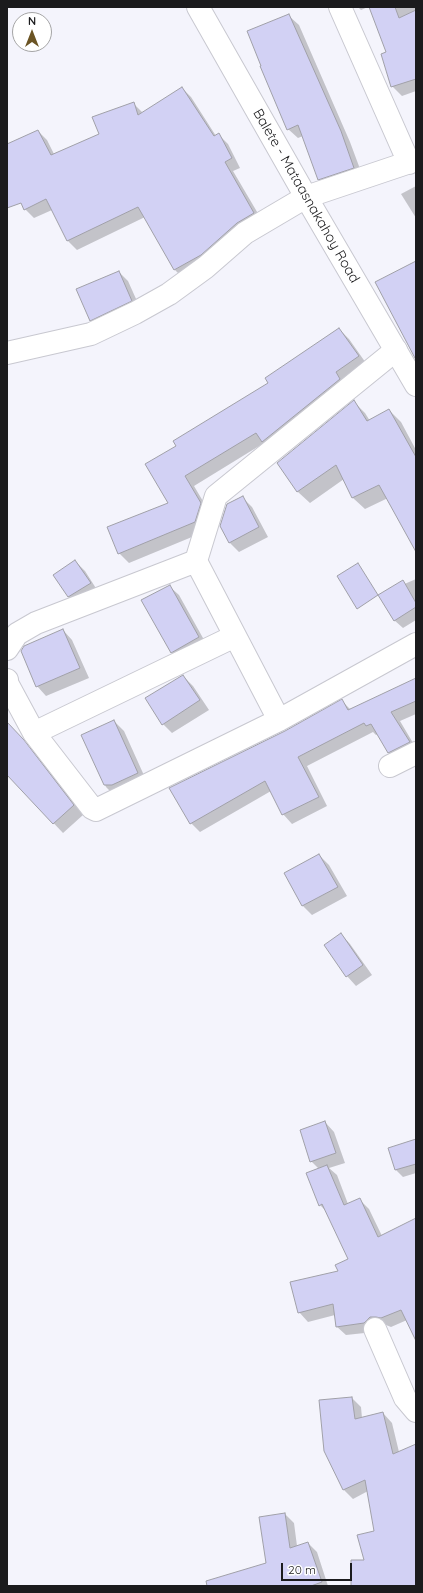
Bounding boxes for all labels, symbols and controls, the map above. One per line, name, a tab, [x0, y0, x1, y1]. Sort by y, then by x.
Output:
north arrow	[12, 12, 52, 52]
text: N	[28, 14, 36, 28]
street label: Balete - Mataasnakahoy Road	[249, 106, 363, 286]
scale bar	[283, 1555, 354, 1581]
text: 20 m	[288, 1562, 316, 1577]

